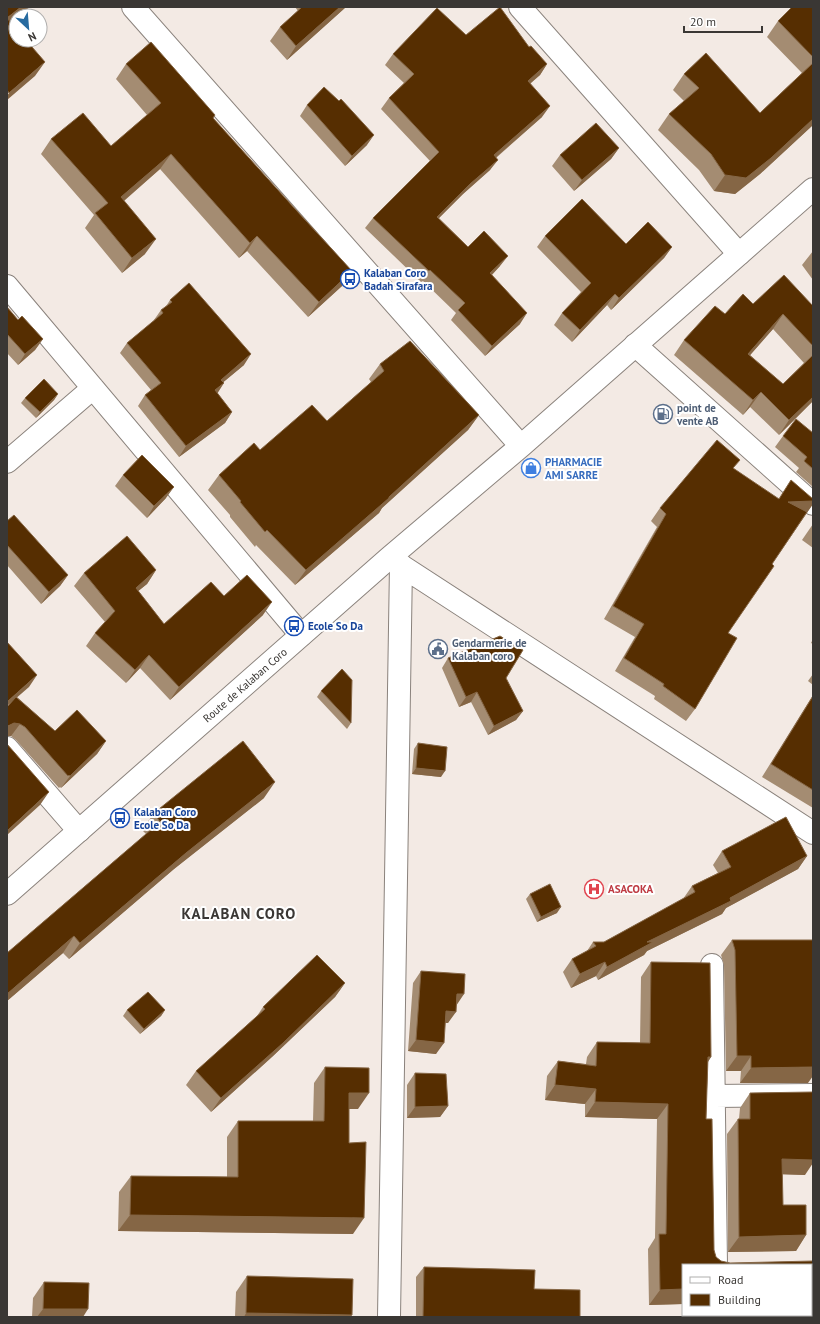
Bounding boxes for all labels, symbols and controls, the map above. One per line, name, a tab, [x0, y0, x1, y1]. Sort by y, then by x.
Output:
north arrow	[8, 8, 48, 48]
scale bar	[684, 8, 762, 34]
text: 20 m	[690, 14, 716, 29]
text: N	[26, 29, 39, 45]
place label: Kalaban Coro Badah Sirafara	[364, 266, 433, 293]
bus stop icon: Kalaban Coro Badah Sirafara	[339, 268, 361, 290]
place label: point de vente AB	[676, 401, 719, 428]
fuel station icon: point de vente AB	[652, 403, 674, 425]
place label: PHARMACIE AMI SARRE	[545, 455, 602, 482]
shop icon: PHARMACIE AMI SARRE	[520, 457, 542, 479]
bus stop icon: Ecole So Da	[283, 615, 305, 637]
place label: Ecole So Da	[308, 619, 363, 633]
place label: Gendarmerie de Kalaban coro	[452, 636, 527, 663]
public building icon: Gendarmerie de Kalaban coro	[427, 638, 449, 660]
street label: Route de Kalaban Coro	[200, 645, 290, 725]
place label: Kalaban Coro Ecole So Da	[134, 805, 196, 832]
bus stop icon: Kalaban Coro Ecole So Da	[109, 807, 131, 829]
hospital icon: ASACOKA	[583, 878, 605, 900]
place label: ASACOKA	[608, 882, 653, 896]
district label: KALABAN CORO	[182, 904, 296, 923]
legend	[682, 1264, 812, 1316]
text: Road	[718, 1272, 743, 1287]
text: Building	[718, 1292, 761, 1307]

